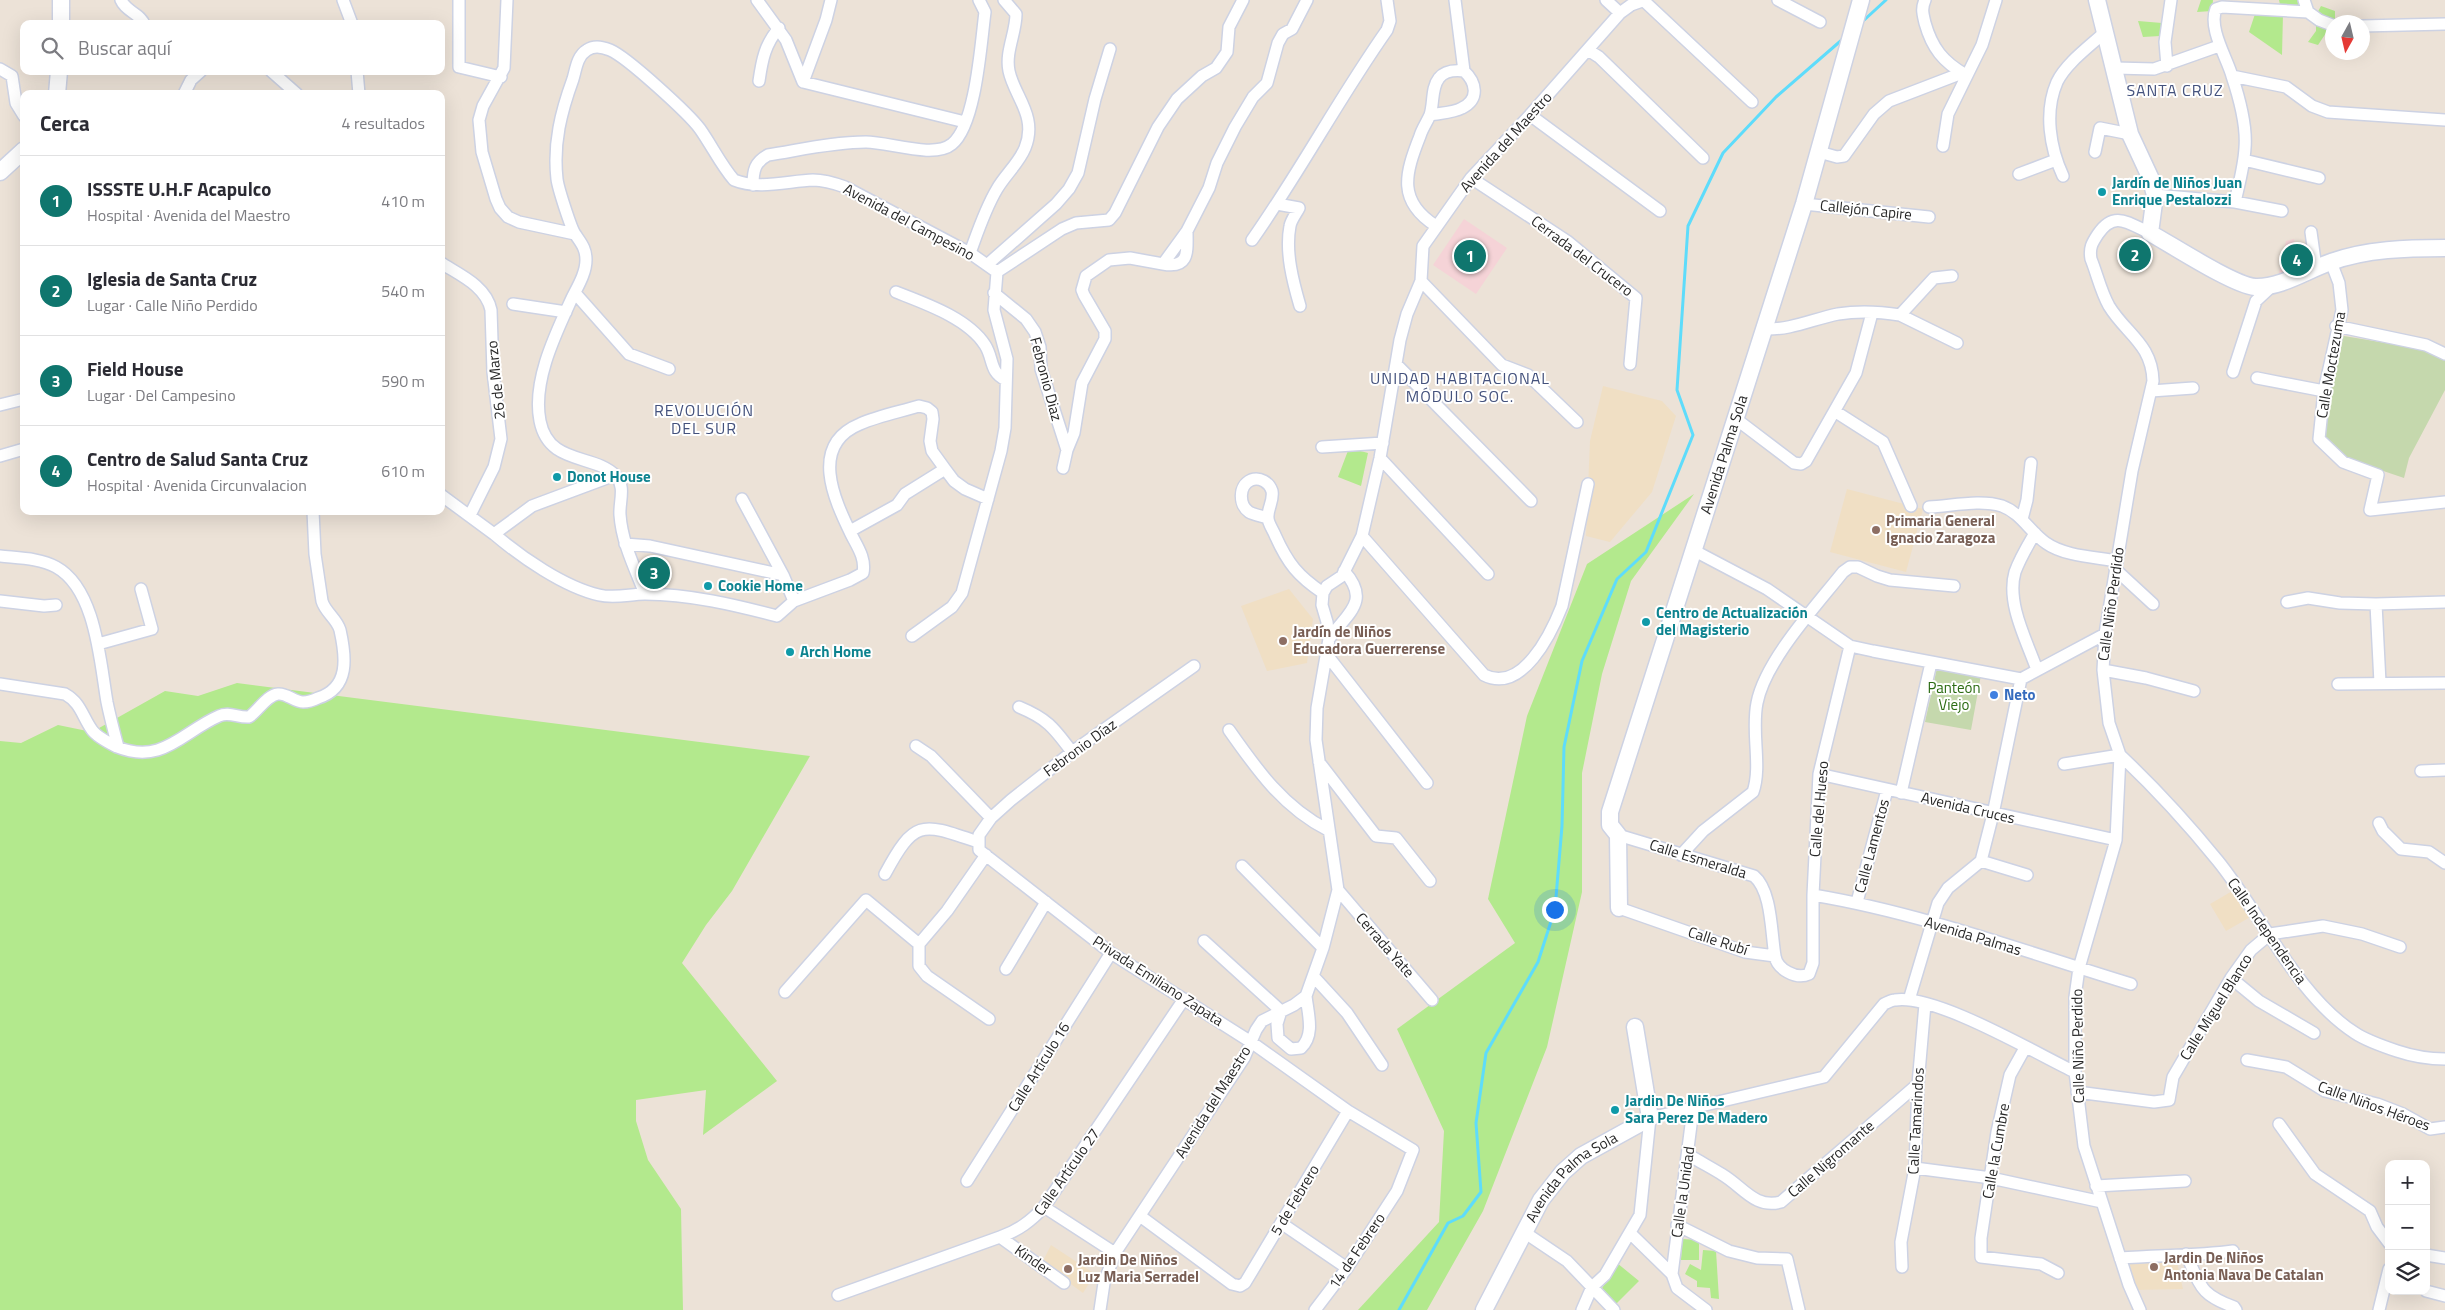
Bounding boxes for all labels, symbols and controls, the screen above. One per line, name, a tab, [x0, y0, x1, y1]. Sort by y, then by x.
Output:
north arrow	[2325, 15, 2370, 60]
search box	[20, 20, 445, 75]
text: Buscar aquí	[78, 33, 171, 62]
icon: search	[38, 34, 66, 62]
district label: SANTA CRUZ	[2126, 78, 2224, 102]
street label: Avenida del Maestro	[1454, 86, 1557, 197]
text: Cerca	[40, 107, 90, 139]
text: 4 resultados	[341, 111, 425, 135]
place label: Jardín de Niños Juan Enrique Pestalozzi	[2112, 171, 2242, 211]
text: ISSSTE U.H.F Acapulco	[87, 174, 271, 203]
street label: Avenida del Campesino	[840, 177, 979, 266]
marker: Jardín de Niños Juan Enrique Pestalozzi	[2096, 186, 2108, 198]
text: 1	[52, 189, 60, 213]
text: 410 m	[381, 189, 425, 213]
street label: Callejón Capire	[1819, 193, 1913, 226]
text: Hospital · Avenida del Maestro	[87, 203, 291, 227]
street label: Cerrada del Crucero	[1526, 209, 1638, 302]
pin: 2	[2119, 236, 2151, 274]
pin: 1	[1454, 237, 1486, 275]
pin: 4	[2281, 241, 2313, 279]
text: Iglesia de Santa Cruz	[87, 264, 257, 293]
text: 2	[52, 279, 60, 303]
text: 540 m	[381, 279, 425, 303]
text: Lugar · Calle Niño Perdido	[87, 293, 258, 317]
street label: Calle Moctezuma	[2310, 309, 2351, 420]
street label: Febronio Diaz	[1024, 334, 1069, 424]
street label: 26 de Marzo	[480, 340, 511, 420]
text: Field House	[87, 354, 183, 383]
district label: UNIDAD HABITACIONAL MÓDULO SOC.	[1370, 366, 1550, 408]
text: 3	[52, 369, 60, 393]
text: 590 m	[381, 369, 425, 393]
text: Lugar · Del Campesino	[87, 383, 236, 407]
street label: Avenida Palma Sola	[1694, 392, 1753, 517]
district label: REVOLUCIÓN DEL SUR	[654, 398, 754, 440]
text: Centro de Salud Santa Cruz	[87, 444, 308, 473]
text: 4	[52, 459, 60, 483]
text: 610 m	[381, 459, 425, 483]
place label: Donot House	[567, 465, 651, 488]
marker: Donot House	[551, 471, 563, 483]
text: Hospital · Avenida Circunvalacion	[87, 473, 307, 497]
place label: Primaria General Ignacio Zaragoza	[1886, 509, 1996, 549]
marker: Primaria General Ignacio Zaragoza	[1870, 524, 1882, 536]
street label: Calle Niño Perdido	[2091, 545, 2130, 662]
pin: 3	[638, 554, 670, 592]
place label: Cookie Home	[718, 574, 803, 597]
marker: Cookie Home	[702, 580, 714, 592]
place label: Centro de Actualización del Magisterio	[1656, 601, 1808, 641]
marker: Centro de Actualización del Magisterio	[1640, 616, 1652, 628]
place label: Jardín de Niños Educadora Guerrerense	[1293, 620, 1445, 660]
marker: Jardín de Niños Educadora Guerrerense	[1277, 635, 1289, 647]
place label: Arch Home	[800, 640, 872, 663]
marker: Arch Home	[784, 646, 796, 658]
park label: Panteón Viejo	[1927, 676, 1981, 716]
place label: Neto	[2004, 683, 2035, 706]
marker: Neto	[1988, 689, 2000, 701]
street label: Febronio Díaz	[1038, 713, 1121, 782]
street label: Calle del Hueso	[1803, 760, 1834, 858]
street label: Avenida Cruces	[1919, 786, 2017, 829]
street label: Calle Lamentos	[1848, 796, 1895, 895]
street label: Calle Esmeralda	[1647, 833, 1750, 884]
street label: Calle Independencia	[2222, 873, 2313, 989]
your location	[1542, 897, 1568, 923]
street label: Cerrada Yate	[1351, 907, 1420, 982]
street label: Avenida Palmas	[1922, 910, 2024, 961]
street label: Calle Rubí	[1685, 920, 1753, 962]
street label: Privada Emiliano Zapata	[1088, 930, 1229, 1032]
street label: Calle Miguel Blanco	[2173, 949, 2258, 1065]
street label: Calle Niño Perdido	[2065, 988, 2090, 1104]
street label: Calle Artículo 16	[1002, 1017, 1075, 1116]
street label: Avenida del Maestro	[1169, 1041, 1256, 1162]
street label: Calle Tamarindos	[1901, 1067, 1930, 1175]
street label: Calle Niños Héroes	[2315, 1074, 2434, 1137]
place label: Jardin De Niños Sara Perez De Madero	[1625, 1089, 1768, 1129]
street label: Calle la Cumbre	[1976, 1101, 2015, 1201]
marker: Jardin De Niños Sara Perez De Madero	[1609, 1104, 1621, 1116]
street label: Calle Nigromante	[1782, 1114, 1879, 1203]
street label: Calle Artículo 27	[1028, 1123, 1105, 1220]
street label: Avenida Palma Sola	[1519, 1126, 1622, 1226]
street label: Calle la Unidad	[1665, 1145, 1700, 1239]
street label: 5 de Febrero	[1264, 1160, 1325, 1240]
map controls	[2385, 1160, 2430, 1295]
button: +	[2385, 1160, 2430, 1205]
button: −	[2385, 1205, 2430, 1250]
street label: 14 de Febrero	[1323, 1208, 1391, 1293]
street label: Kinder	[1010, 1239, 1057, 1281]
place label: Jardin De Niños Antonia Nava De Catalan	[2164, 1246, 2324, 1286]
place label: Jardin De Niños Luz Maria Serradel	[1078, 1248, 1199, 1288]
button: layers	[2385, 1250, 2430, 1295]
marker: Jardin De Niños Antonia Nava De Catalan	[2148, 1261, 2160, 1273]
marker: Jardin De Niños Luz Maria Serradel	[1062, 1263, 1074, 1275]

